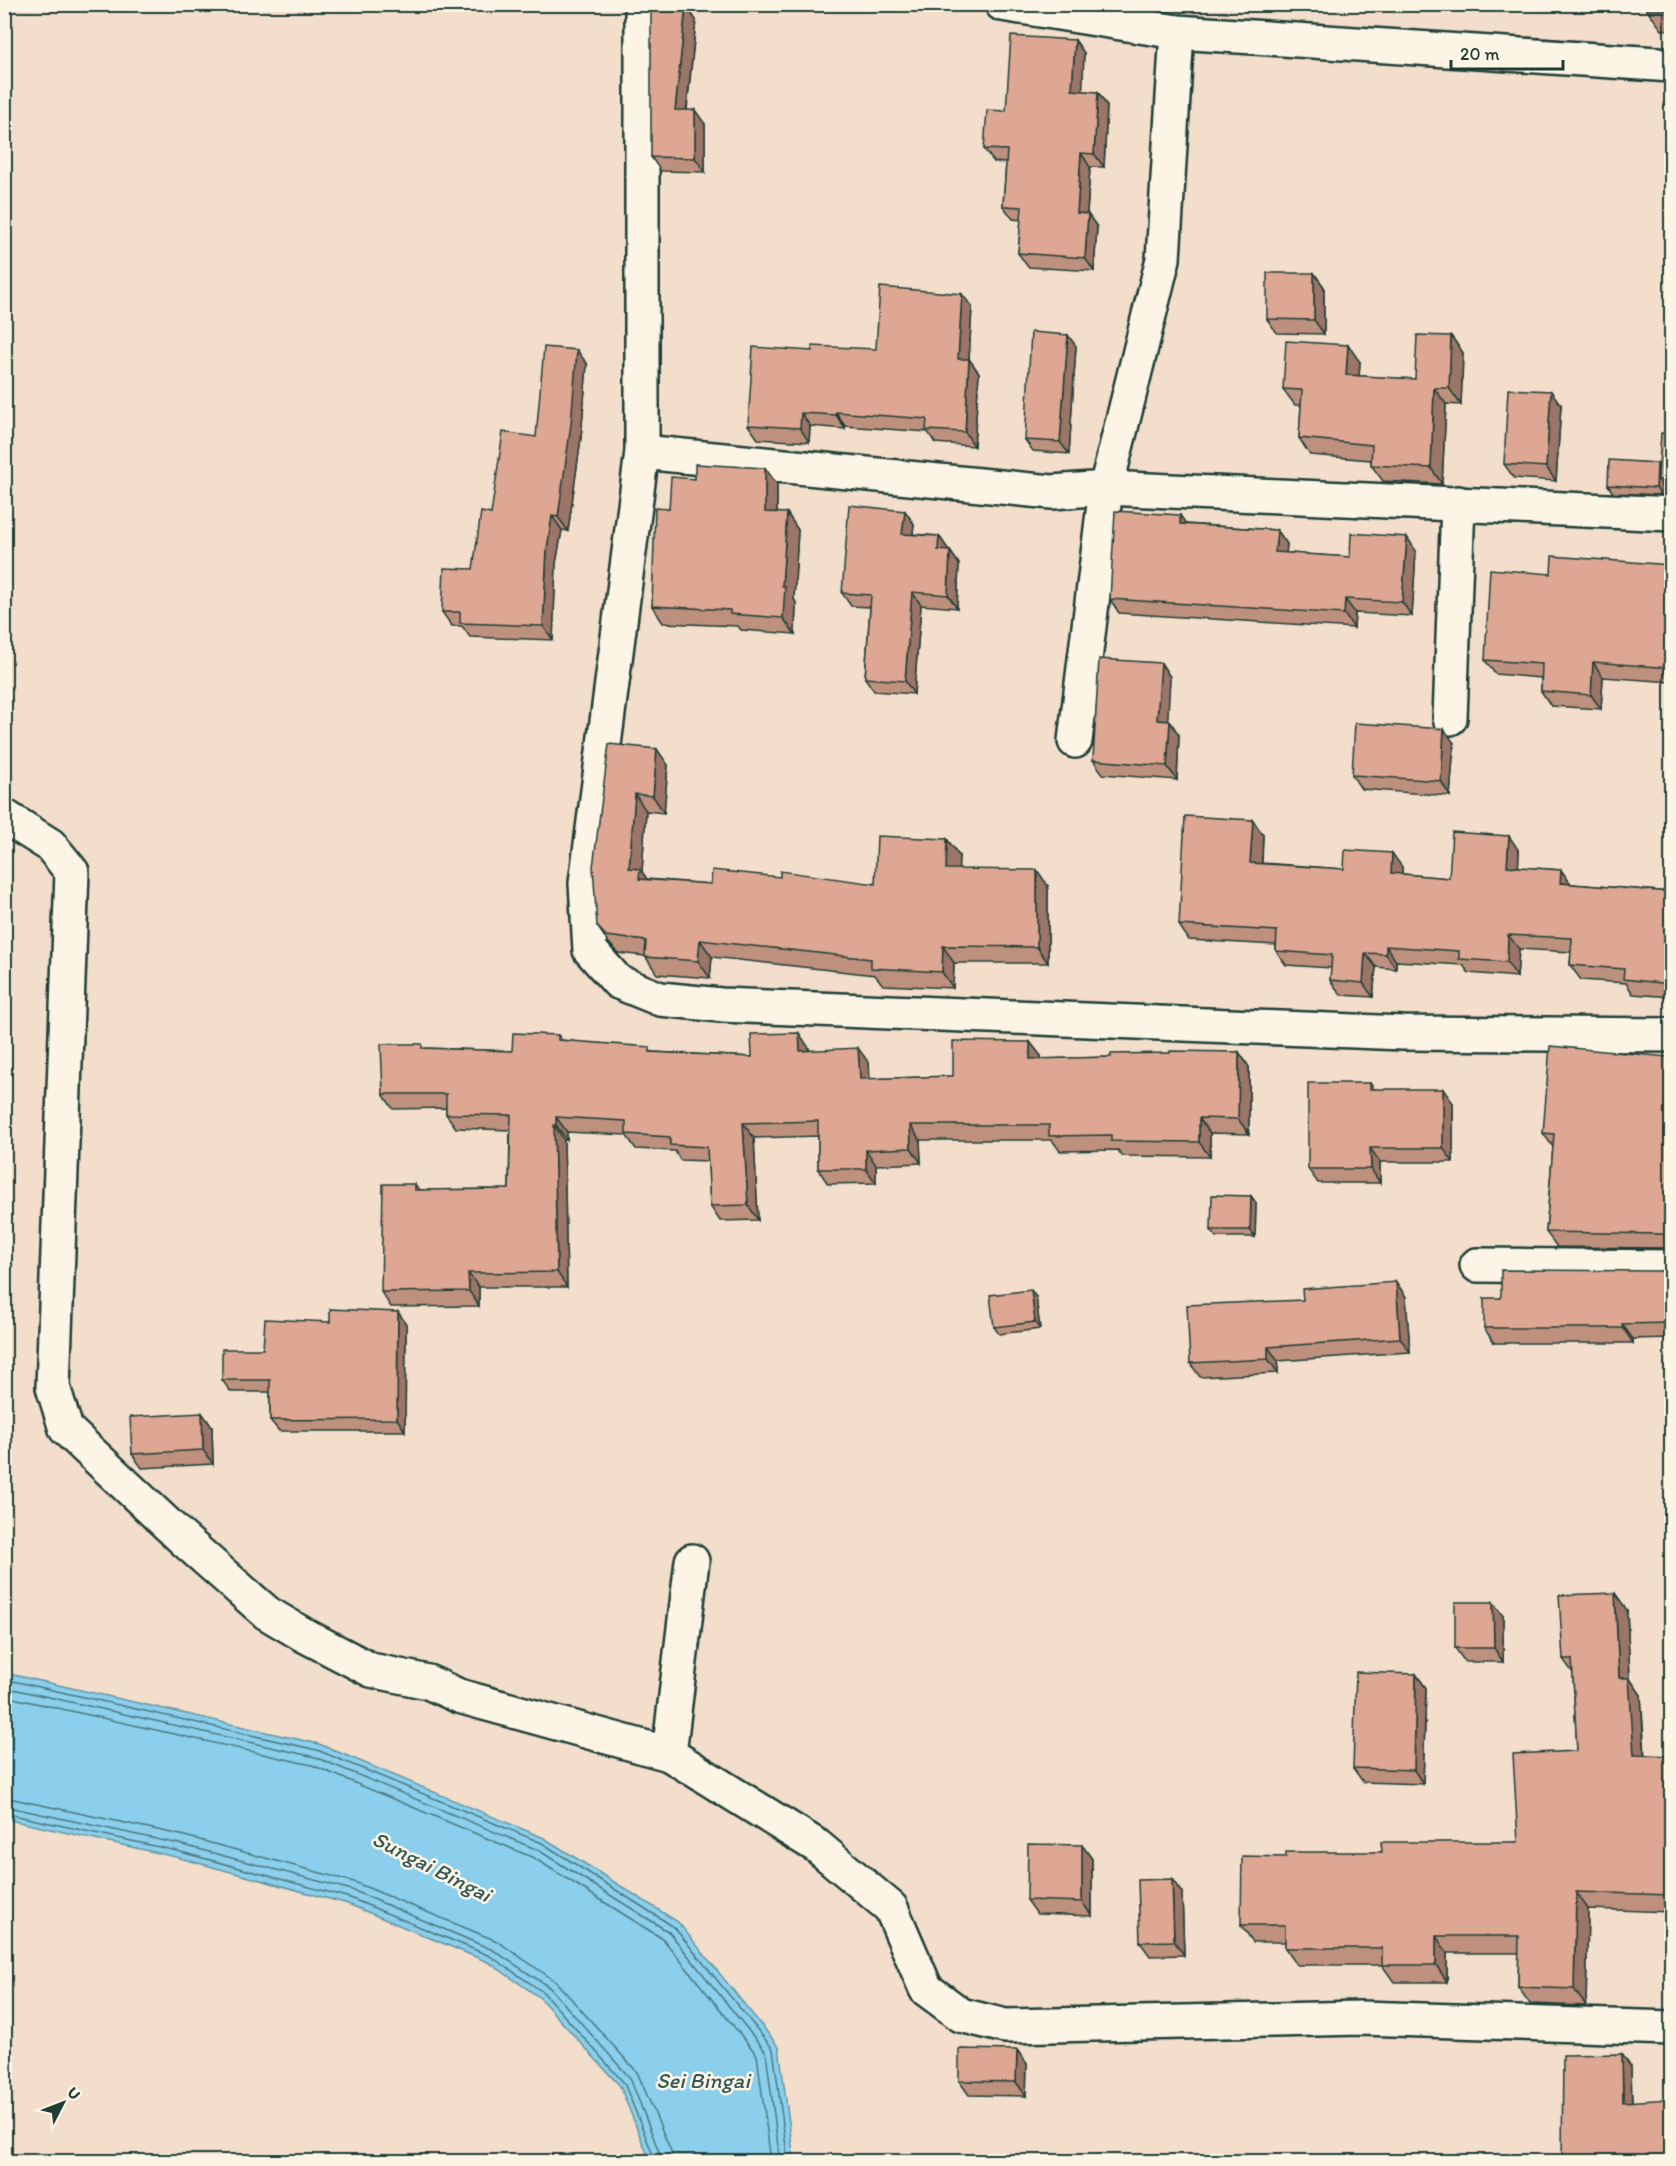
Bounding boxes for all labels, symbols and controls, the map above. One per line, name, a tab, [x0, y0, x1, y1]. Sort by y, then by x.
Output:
scale bar	[1451, 33, 1564, 71]
text: 20 m	[1460, 43, 1500, 65]
water label: Sungai Bingai	[368, 1825, 498, 1909]
water label: Sei Bingai	[656, 2067, 752, 2094]
north arrow	[33, 2073, 93, 2133]
text: U	[63, 2083, 84, 2104]

